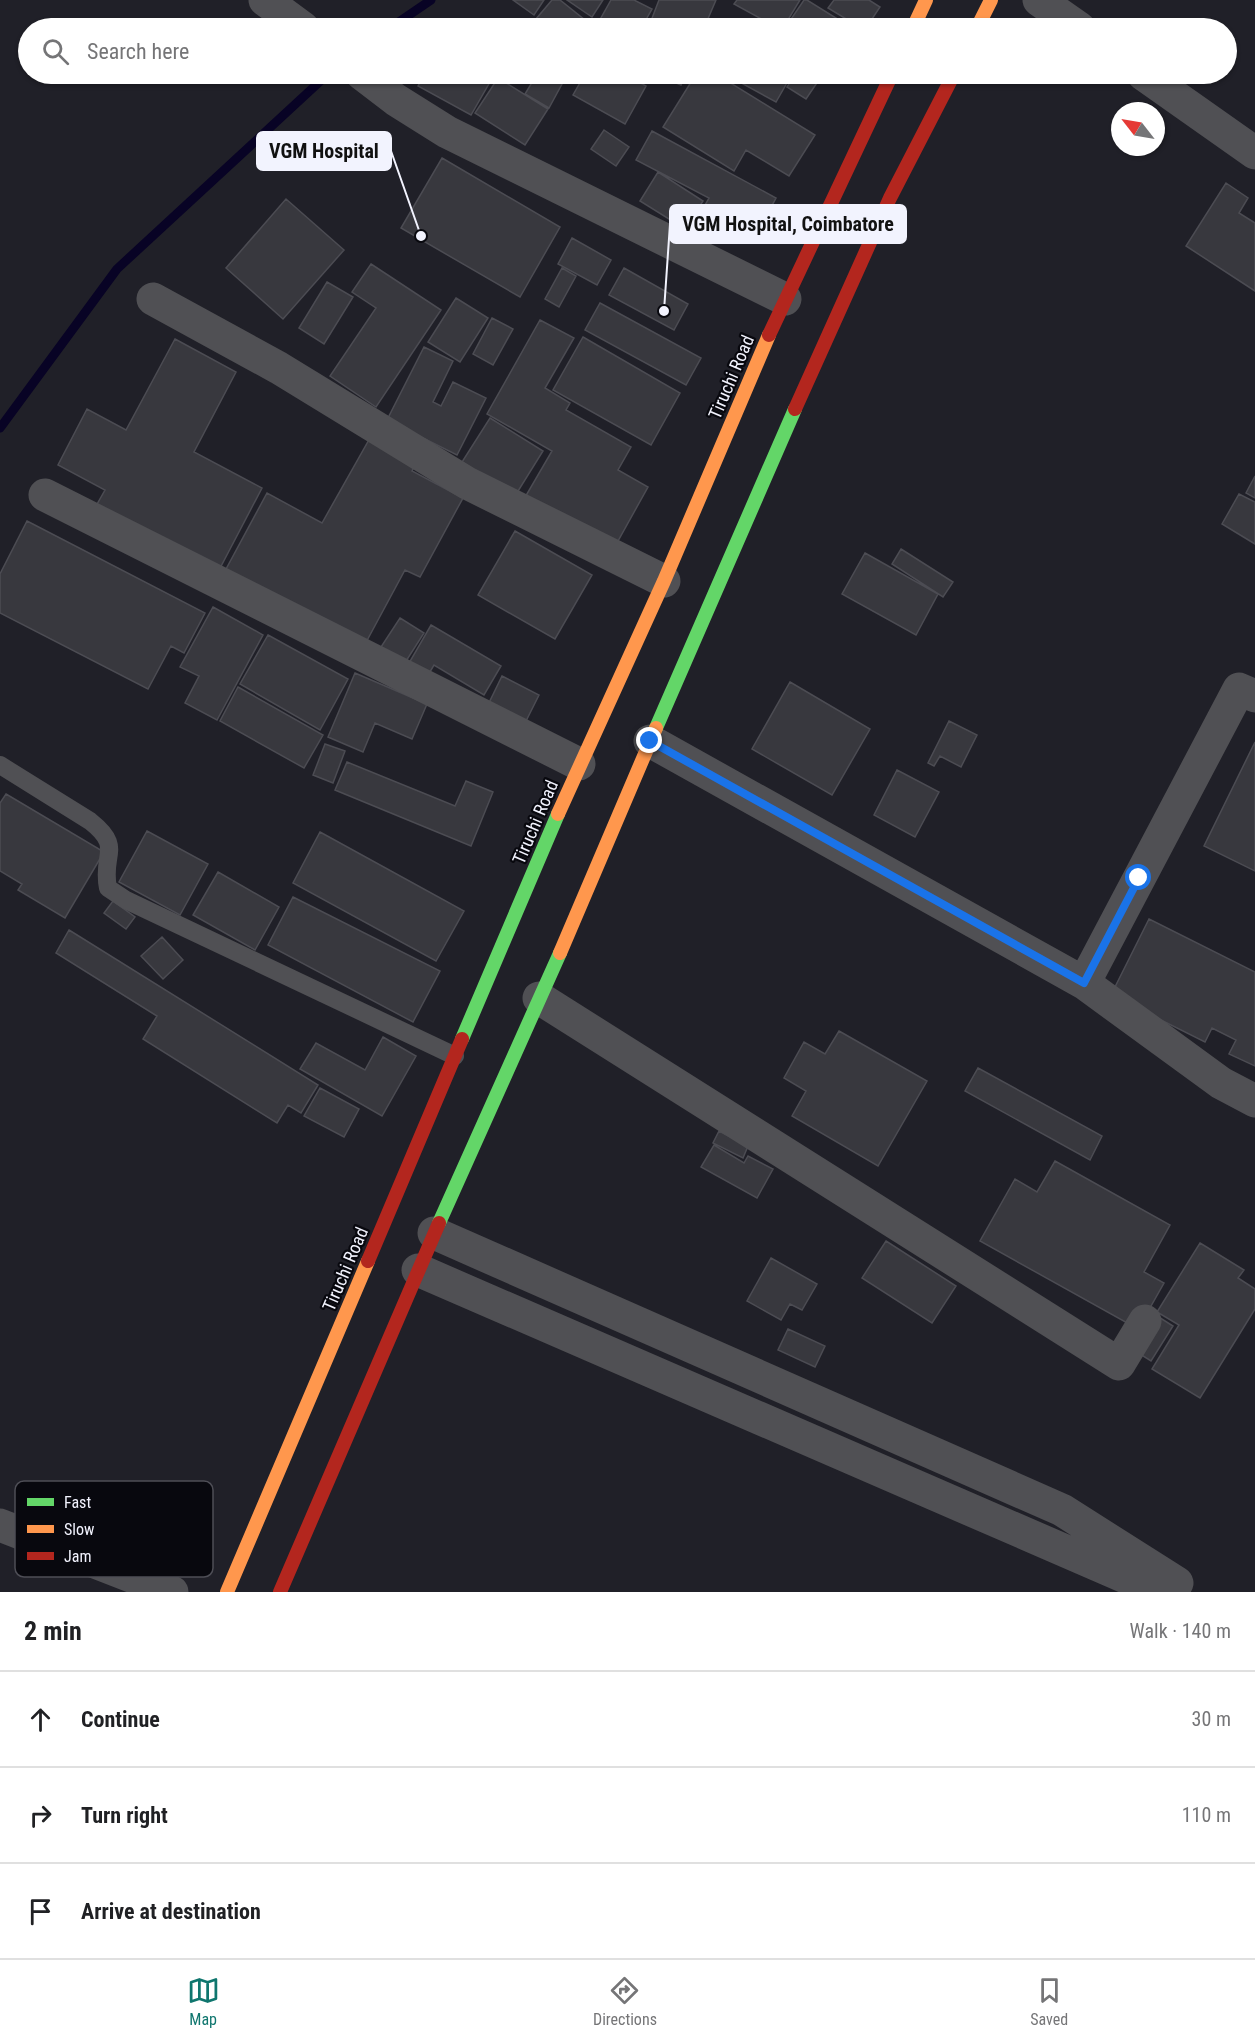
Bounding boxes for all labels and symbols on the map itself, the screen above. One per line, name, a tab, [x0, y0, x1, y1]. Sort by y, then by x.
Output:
north arrow	[1111, 102, 1165, 156]
callout: VGM Hospital	[257, 132, 391, 170]
text: VGM Hospital	[269, 139, 379, 163]
callout: VGM Hospital, Coimbatore	[670, 205, 906, 243]
text: VGM Hospital, Coimbatore	[682, 212, 894, 236]
street label: Tiruchi Road	[704, 332, 758, 422]
route end	[636, 727, 662, 753]
street label: Tiruchi Road	[508, 777, 562, 867]
route start	[1125, 864, 1151, 890]
street label: Tiruchi Road	[318, 1224, 372, 1314]
legend	[15, 1481, 213, 1577]
text: Fast	[64, 1493, 91, 1512]
text: Slow	[64, 1520, 94, 1539]
text: Jam	[64, 1547, 91, 1566]

